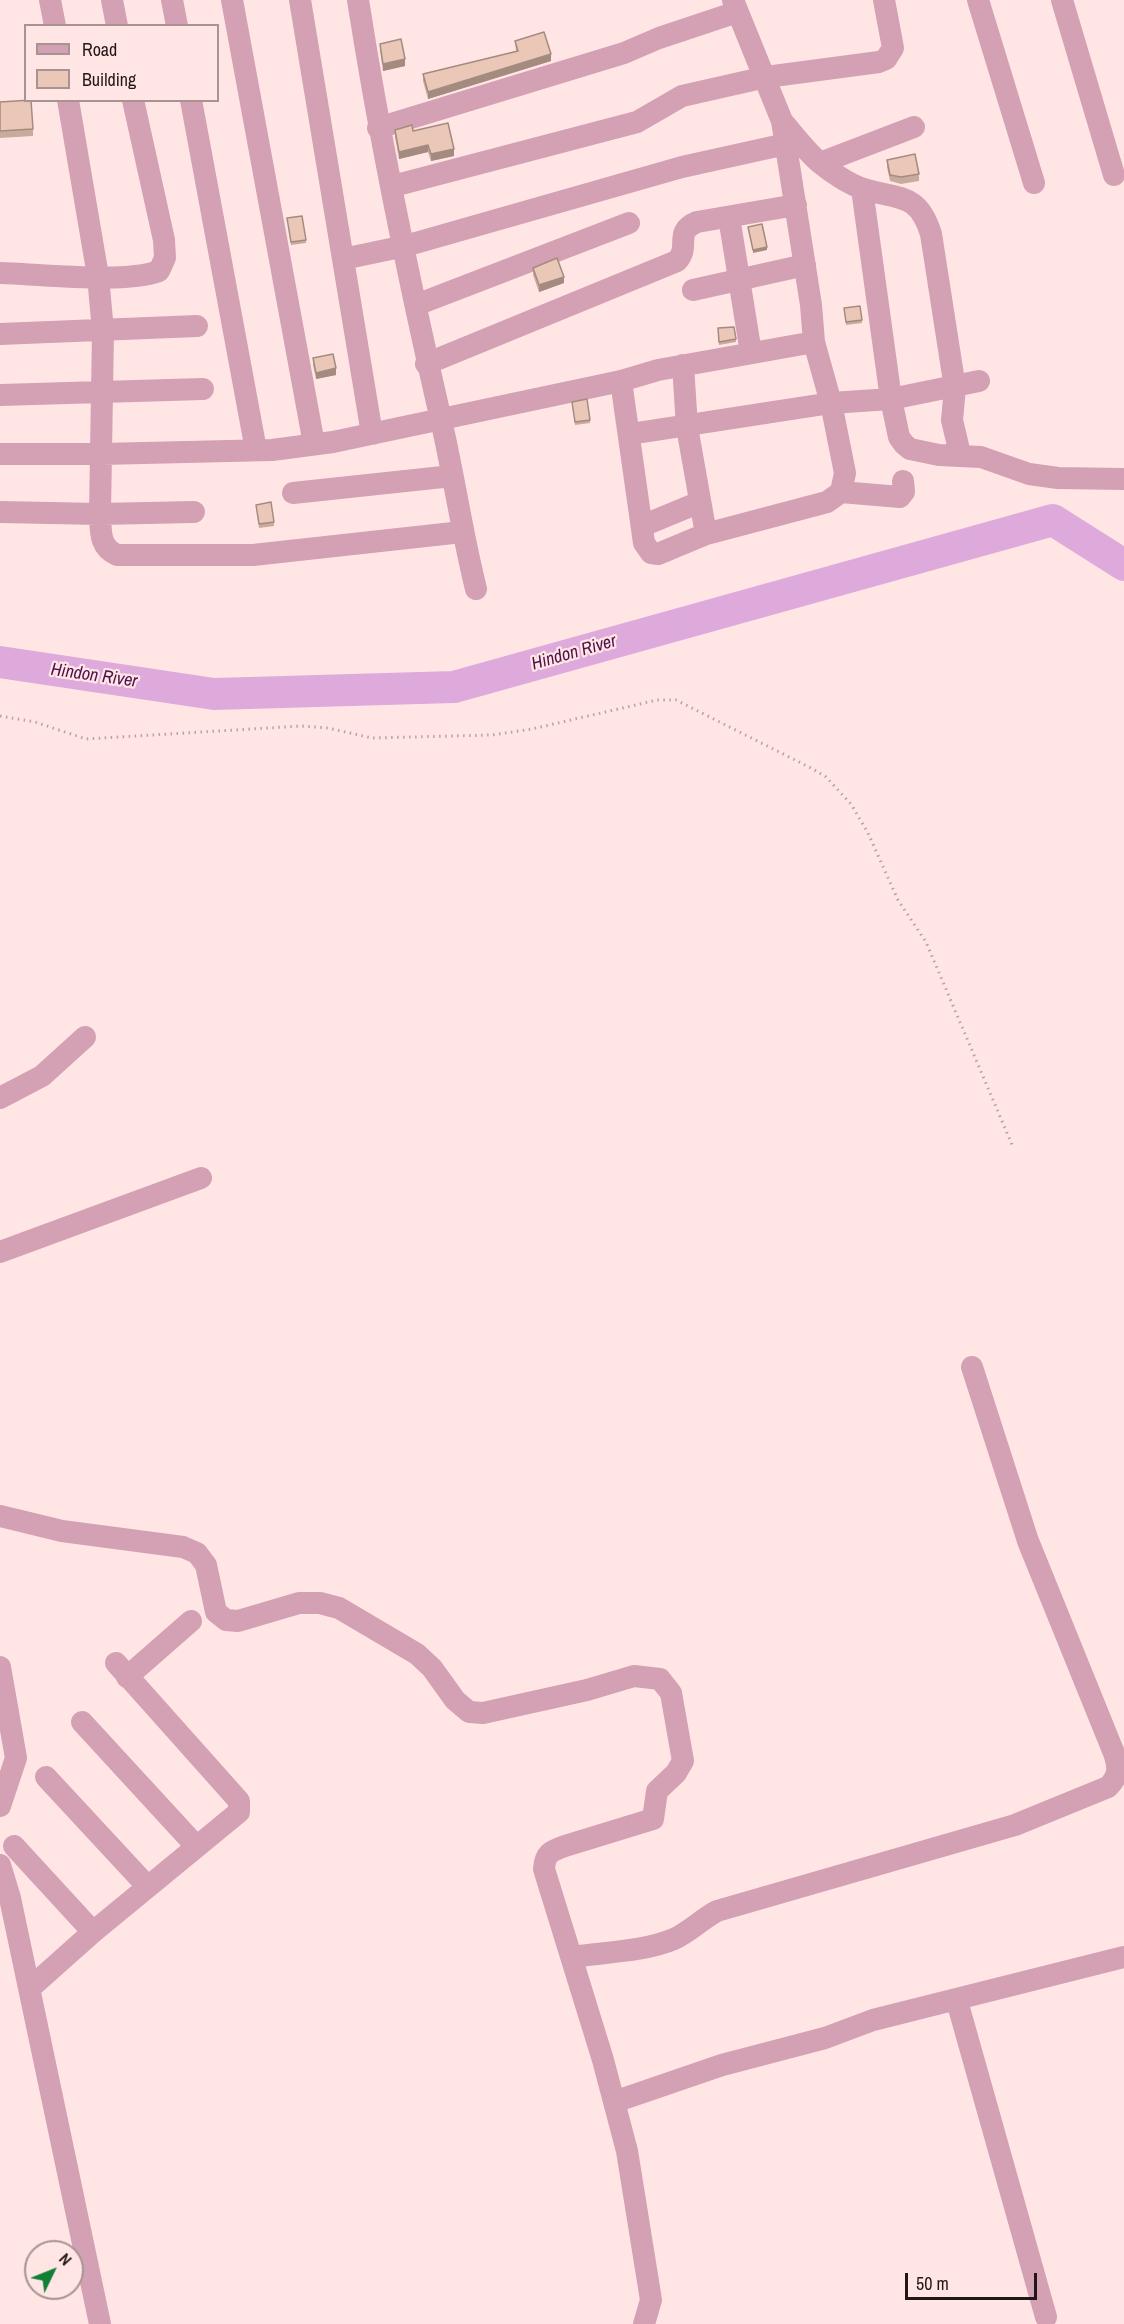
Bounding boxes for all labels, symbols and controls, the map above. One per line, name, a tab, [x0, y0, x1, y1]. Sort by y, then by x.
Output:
legend	[24, 24, 219, 102]
text: Road	[82, 37, 117, 62]
text: Building	[82, 67, 136, 92]
water label: Hindon River	[529, 631, 619, 675]
water label: Hindon River	[49, 659, 139, 693]
north arrow	[24, 2240, 84, 2300]
text: N	[54, 2248, 77, 2270]
scale bar	[908, 2261, 1040, 2299]
text: 50 m	[916, 2271, 949, 2296]

